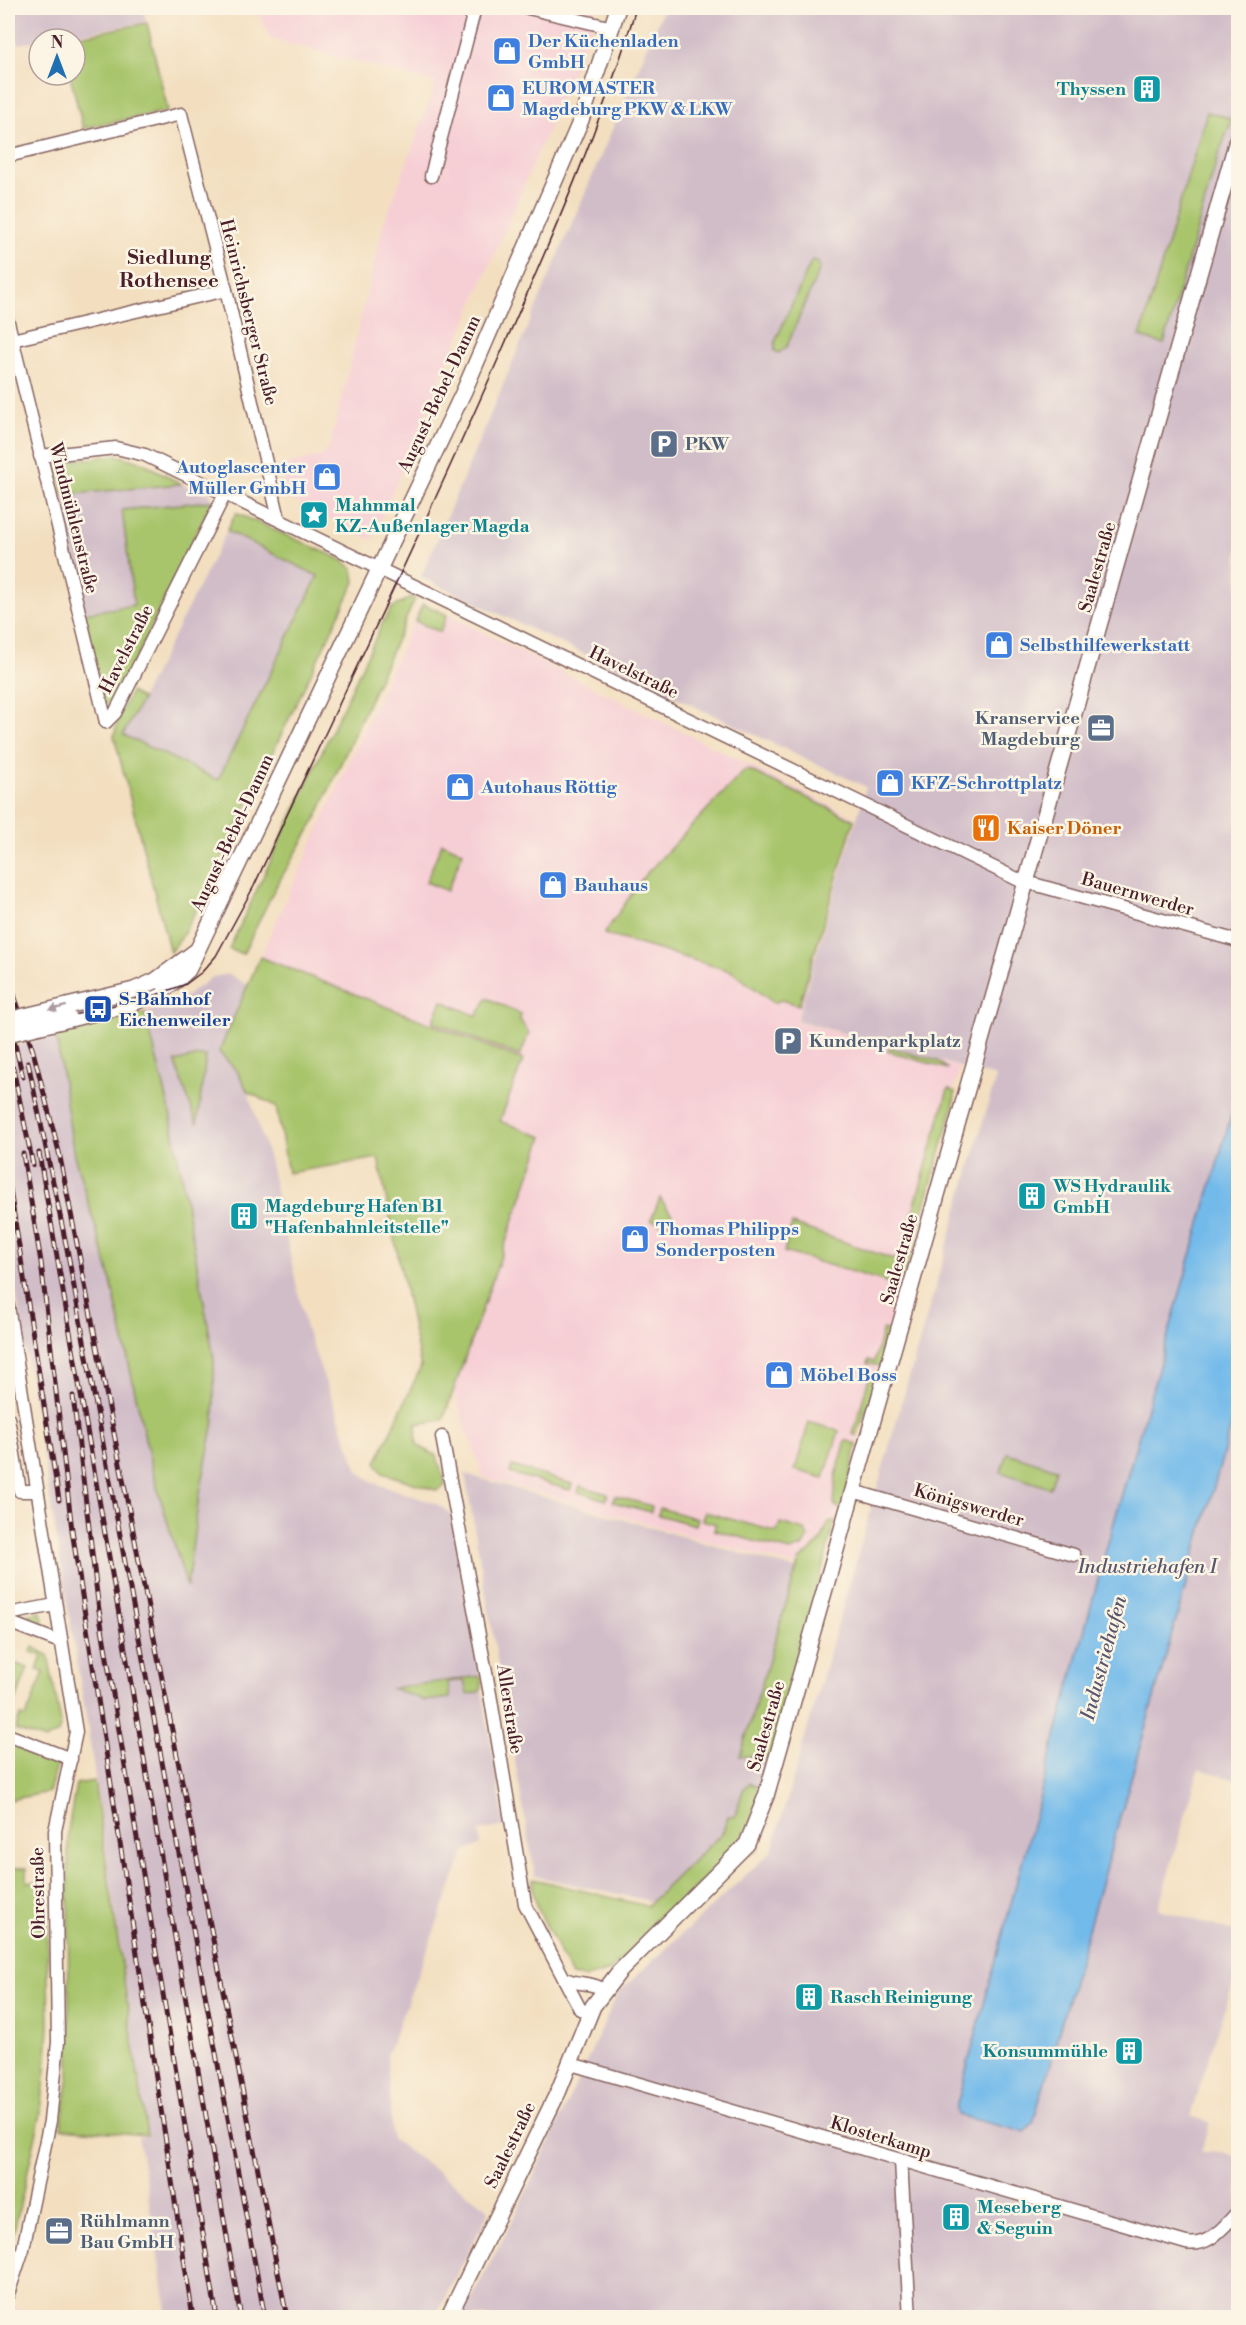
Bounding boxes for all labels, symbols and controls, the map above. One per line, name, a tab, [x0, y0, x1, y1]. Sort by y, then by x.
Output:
north arrow	[27, 27, 87, 87]
place label: Der Küchenladen GmbH	[528, 30, 678, 74]
text: N	[51, 33, 64, 53]
shop icon: Der Küchenladen GmbH	[491, 35, 523, 67]
building icon: Thyssen	[1131, 73, 1163, 105]
place label: EUROMASTER Magdeburg PKW & LKW	[522, 77, 733, 121]
place label: Thyssen	[1057, 78, 1126, 101]
shop icon: EUROMASTER Magdeburg PKW & LKW	[485, 82, 517, 114]
street label: Heinrichsberger Straße	[214, 217, 283, 408]
district label: Siedlung Rothensee	[119, 246, 219, 294]
street label: August-Bebel-Damm	[392, 311, 486, 478]
parking icon: PKW	[648, 428, 680, 460]
place label: PKW	[685, 433, 730, 456]
street label: Windmühlenstraße	[43, 439, 103, 596]
place label: Autoglascenter Müller GmbH	[175, 456, 306, 500]
shop icon: Autoglascenter Müller GmbH	[311, 461, 343, 493]
place label: Mahnmal KZ-Außenlager Magda	[335, 494, 530, 538]
place icon: Mahnmal KZ-Außenlager Magda	[298, 499, 330, 531]
street label: Saalestraße	[1074, 519, 1121, 615]
street label: Havelstraße	[94, 601, 159, 698]
shop icon: Selbsthilfewerkstatt	[983, 629, 1015, 661]
place label: Selbsthilfewerkstatt	[1020, 634, 1191, 657]
street label: Havelstraße	[585, 641, 682, 704]
place label: Kranservice Magdeburg	[975, 707, 1081, 751]
office icon: Kranservice Magdeburg	[1085, 712, 1117, 744]
street label: August-Bebel-Damm	[185, 750, 279, 917]
shop icon: KFZ-Schrottplatz	[874, 767, 906, 799]
shop icon: Autohaus Röttig	[444, 771, 476, 803]
place label: KFZ-Schrottplatz	[911, 772, 1062, 795]
place label: Autohaus Röttig	[480, 776, 618, 799]
restaurant icon: Kaiser Döner	[970, 812, 1002, 844]
place label: Kaiser Döner	[1007, 817, 1122, 840]
street label: Bauernwerder	[1078, 867, 1197, 922]
shop icon: Bauhaus	[537, 869, 569, 901]
place label: Bauhaus	[574, 874, 648, 897]
place label: S-Bahnhof Eichenweiler	[119, 988, 231, 1032]
bus stop icon: S-Bahnhof Eichenweiler	[82, 993, 114, 1025]
one-way arrow	[49, 1004, 68, 1014]
parking icon: Kundenparkplatz	[772, 1025, 804, 1057]
place label: Kundenparkplatz	[809, 1030, 961, 1053]
place label: WS Hydraulik GmbH	[1052, 1175, 1172, 1219]
building icon: WS Hydraulik GmbH	[1016, 1180, 1048, 1212]
place label: Magdeburg Hafen B1 "Hafenbahnleitstelle"	[265, 1195, 449, 1239]
building icon: Magdeburg Hafen B1 "Hafenbahnleitstelle"	[228, 1200, 260, 1232]
street label: Saalestraße	[876, 1211, 923, 1307]
place label: Thomas Philipps Sonderposten	[656, 1218, 799, 1262]
shop icon: Thomas Philipps Sonderposten	[619, 1223, 651, 1255]
shop icon: Möbel Boss	[763, 1359, 795, 1391]
place label: Möbel Boss	[800, 1364, 897, 1387]
street label: Königswerder	[911, 1479, 1027, 1532]
water label: Industriehafen I	[1076, 1555, 1218, 1580]
water label: Industriehafen	[1076, 1593, 1133, 1724]
street label: Allerstraße	[491, 1662, 528, 1755]
street label: Saalestraße	[743, 1678, 790, 1774]
street label: Ohrestraße	[26, 1847, 51, 1939]
building icon: Rasch Reinigung	[793, 1981, 825, 2013]
place label: Rasch Reinigung	[830, 1986, 973, 2009]
building icon: Konsummühle	[1113, 2035, 1145, 2067]
place label: Konsummühle	[983, 2040, 1108, 2063]
street label: Saalestraße	[480, 2098, 541, 2192]
street label: Klosterkamp	[827, 2111, 934, 2164]
place label: Meseberg & Seguin	[977, 2196, 1062, 2240]
building icon: Meseberg & Seguin	[940, 2201, 972, 2233]
place label: Rühlmann Bau GmbH	[80, 2210, 174, 2254]
office icon: Rühlmann Bau GmbH	[43, 2215, 75, 2247]

